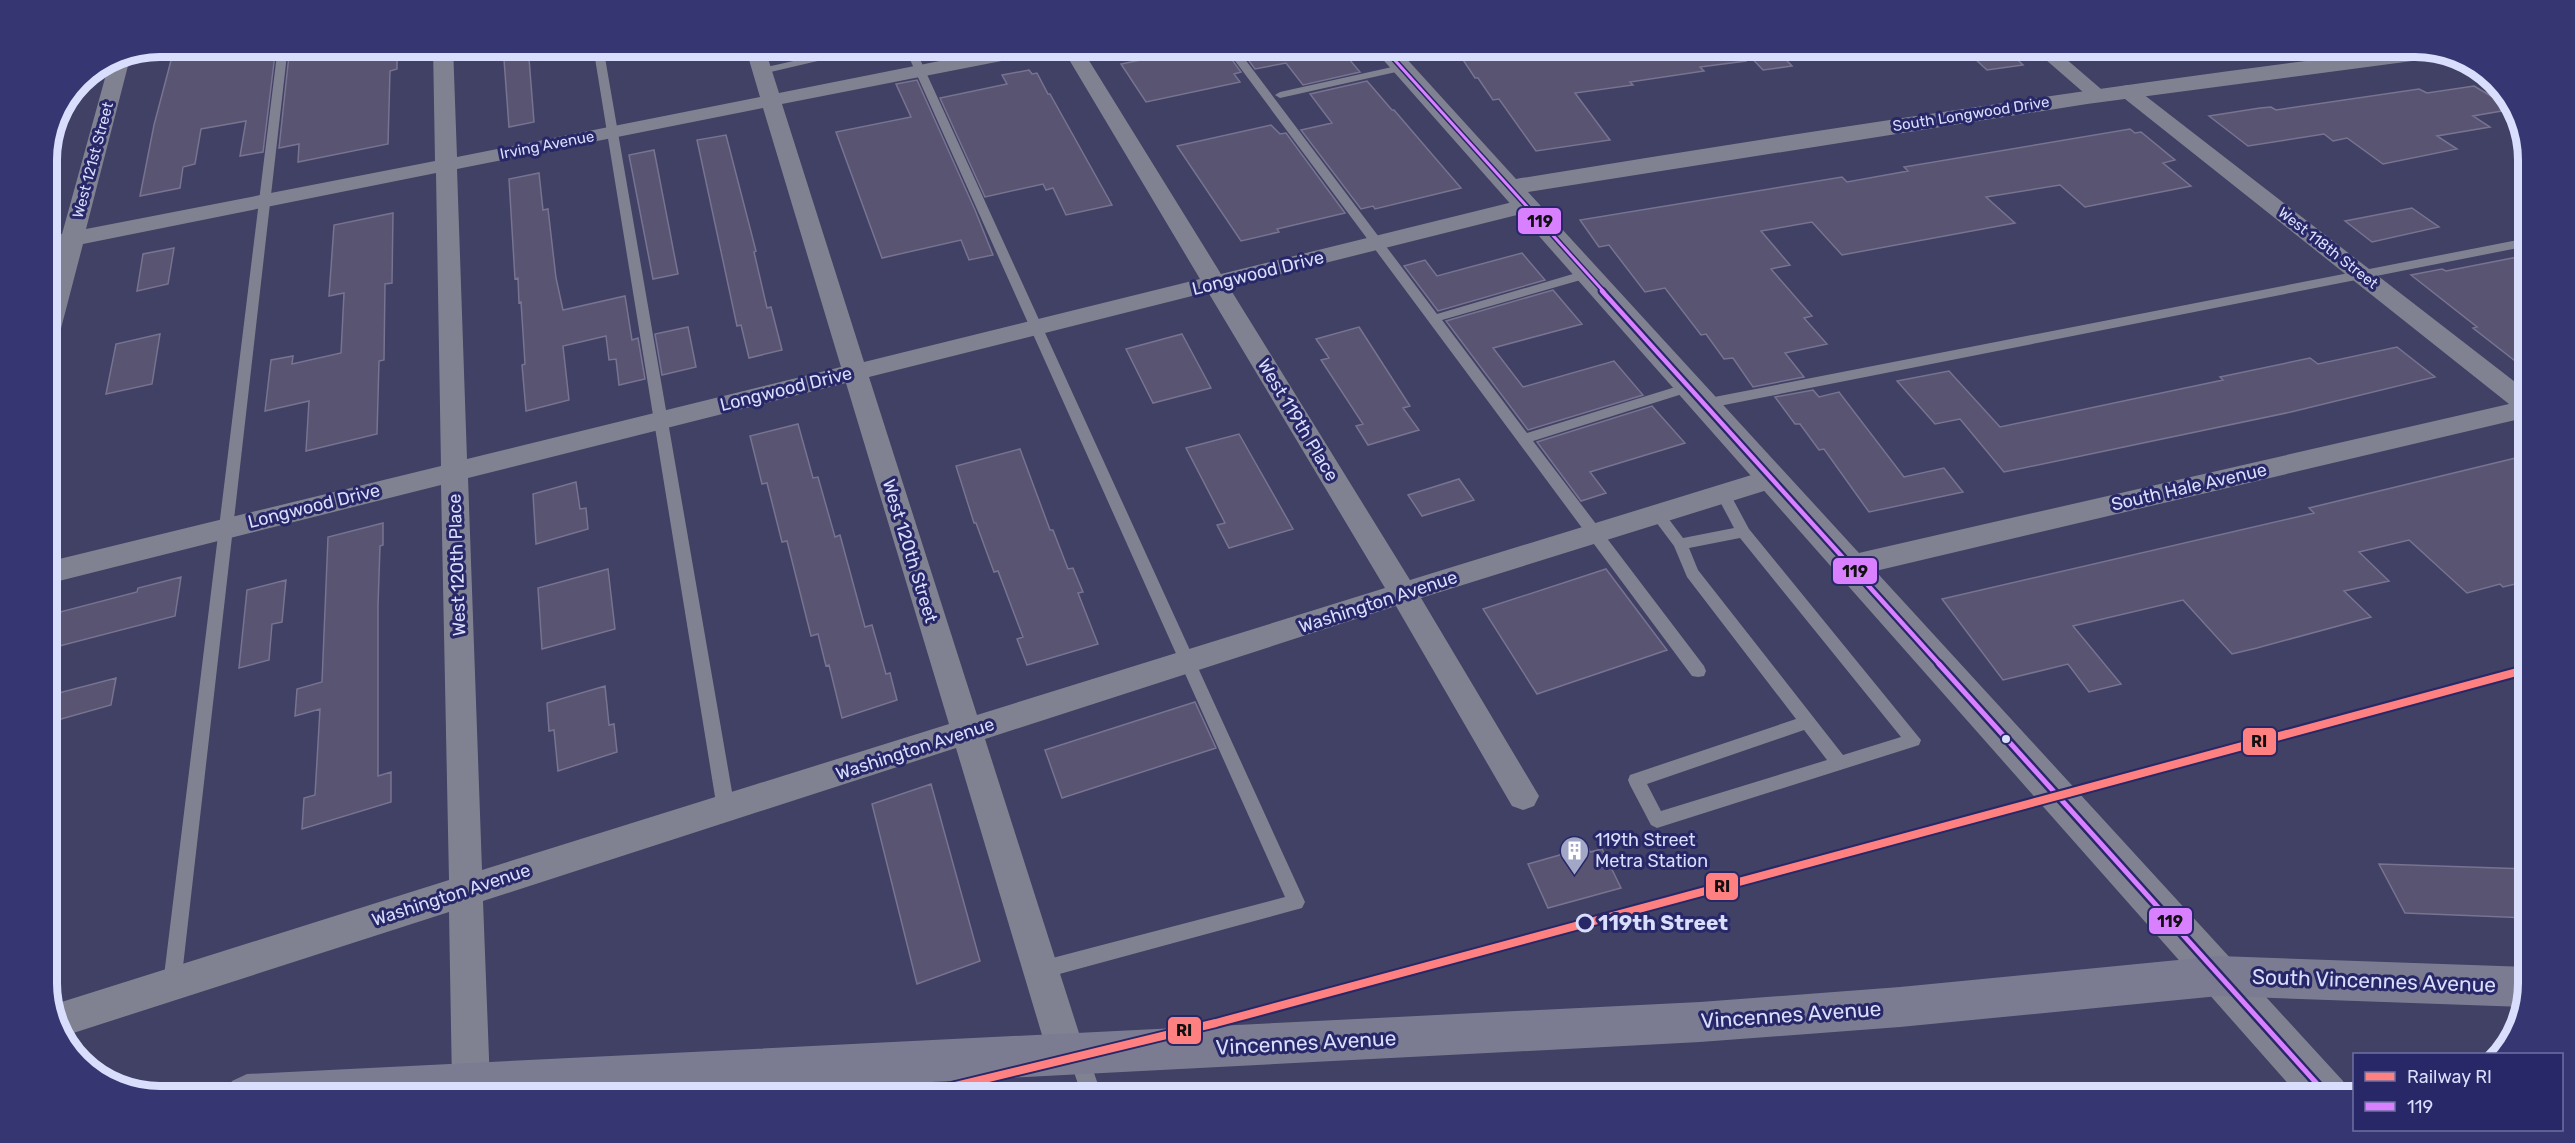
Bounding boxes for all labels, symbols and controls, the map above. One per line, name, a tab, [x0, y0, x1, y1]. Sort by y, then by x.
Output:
street label: South Longwood Drive	[1891, 93, 2051, 135]
street label: West 121st Street	[69, 100, 117, 220]
street label: Irving Avenue	[498, 127, 596, 163]
street label: West 118th Street	[2275, 203, 2382, 293]
line badge: 119	[1517, 207, 1562, 235]
text: 119	[1527, 212, 1553, 231]
street label: Longwood Drive	[1190, 246, 1326, 300]
street label: West 119th Place	[1253, 355, 1343, 485]
street label: Longwood Drive	[718, 362, 854, 416]
street label: South Hale Avenue	[2109, 458, 2269, 516]
street label: West 120th Street	[878, 477, 942, 625]
street label: Longwood Drive	[246, 479, 382, 533]
street label: West 120th Place	[444, 493, 470, 637]
line badge: 119	[1832, 557, 1878, 585]
text: 119	[1842, 562, 1868, 581]
street label: Washington Avenue	[1296, 566, 1460, 638]
street label: Washington Avenue	[833, 713, 997, 785]
line badge: RI	[2242, 727, 2277, 756]
text: RI	[2251, 732, 2267, 751]
unlabelled marker	[2000, 733, 2012, 745]
place label: 119th Street Metra Station	[1595, 829, 1708, 872]
building icon: 119th Street Metra Station	[1558, 834, 1590, 876]
street label: Washington Avenue	[369, 859, 533, 931]
line badge: RI	[1705, 872, 1739, 901]
text: RI	[1714, 877, 1730, 896]
line badge: 119	[2148, 907, 2193, 935]
place label: 119th Street	[1598, 910, 1728, 935]
text: 119	[2157, 912, 2183, 931]
marker: 119th Street	[1576, 914, 1594, 932]
street label: South Vincennes Avenue	[2252, 964, 2497, 997]
street label: Vincennes Avenue	[1700, 996, 1882, 1033]
line badge: RI	[1167, 1016, 1202, 1045]
text: RI	[1176, 1021, 1192, 1040]
street label: Vincennes Avenue	[1215, 1025, 1397, 1060]
legend	[2353, 1053, 2563, 1131]
text: Railway RI	[2407, 1066, 2492, 1088]
text: 119	[2407, 1096, 2433, 1118]

